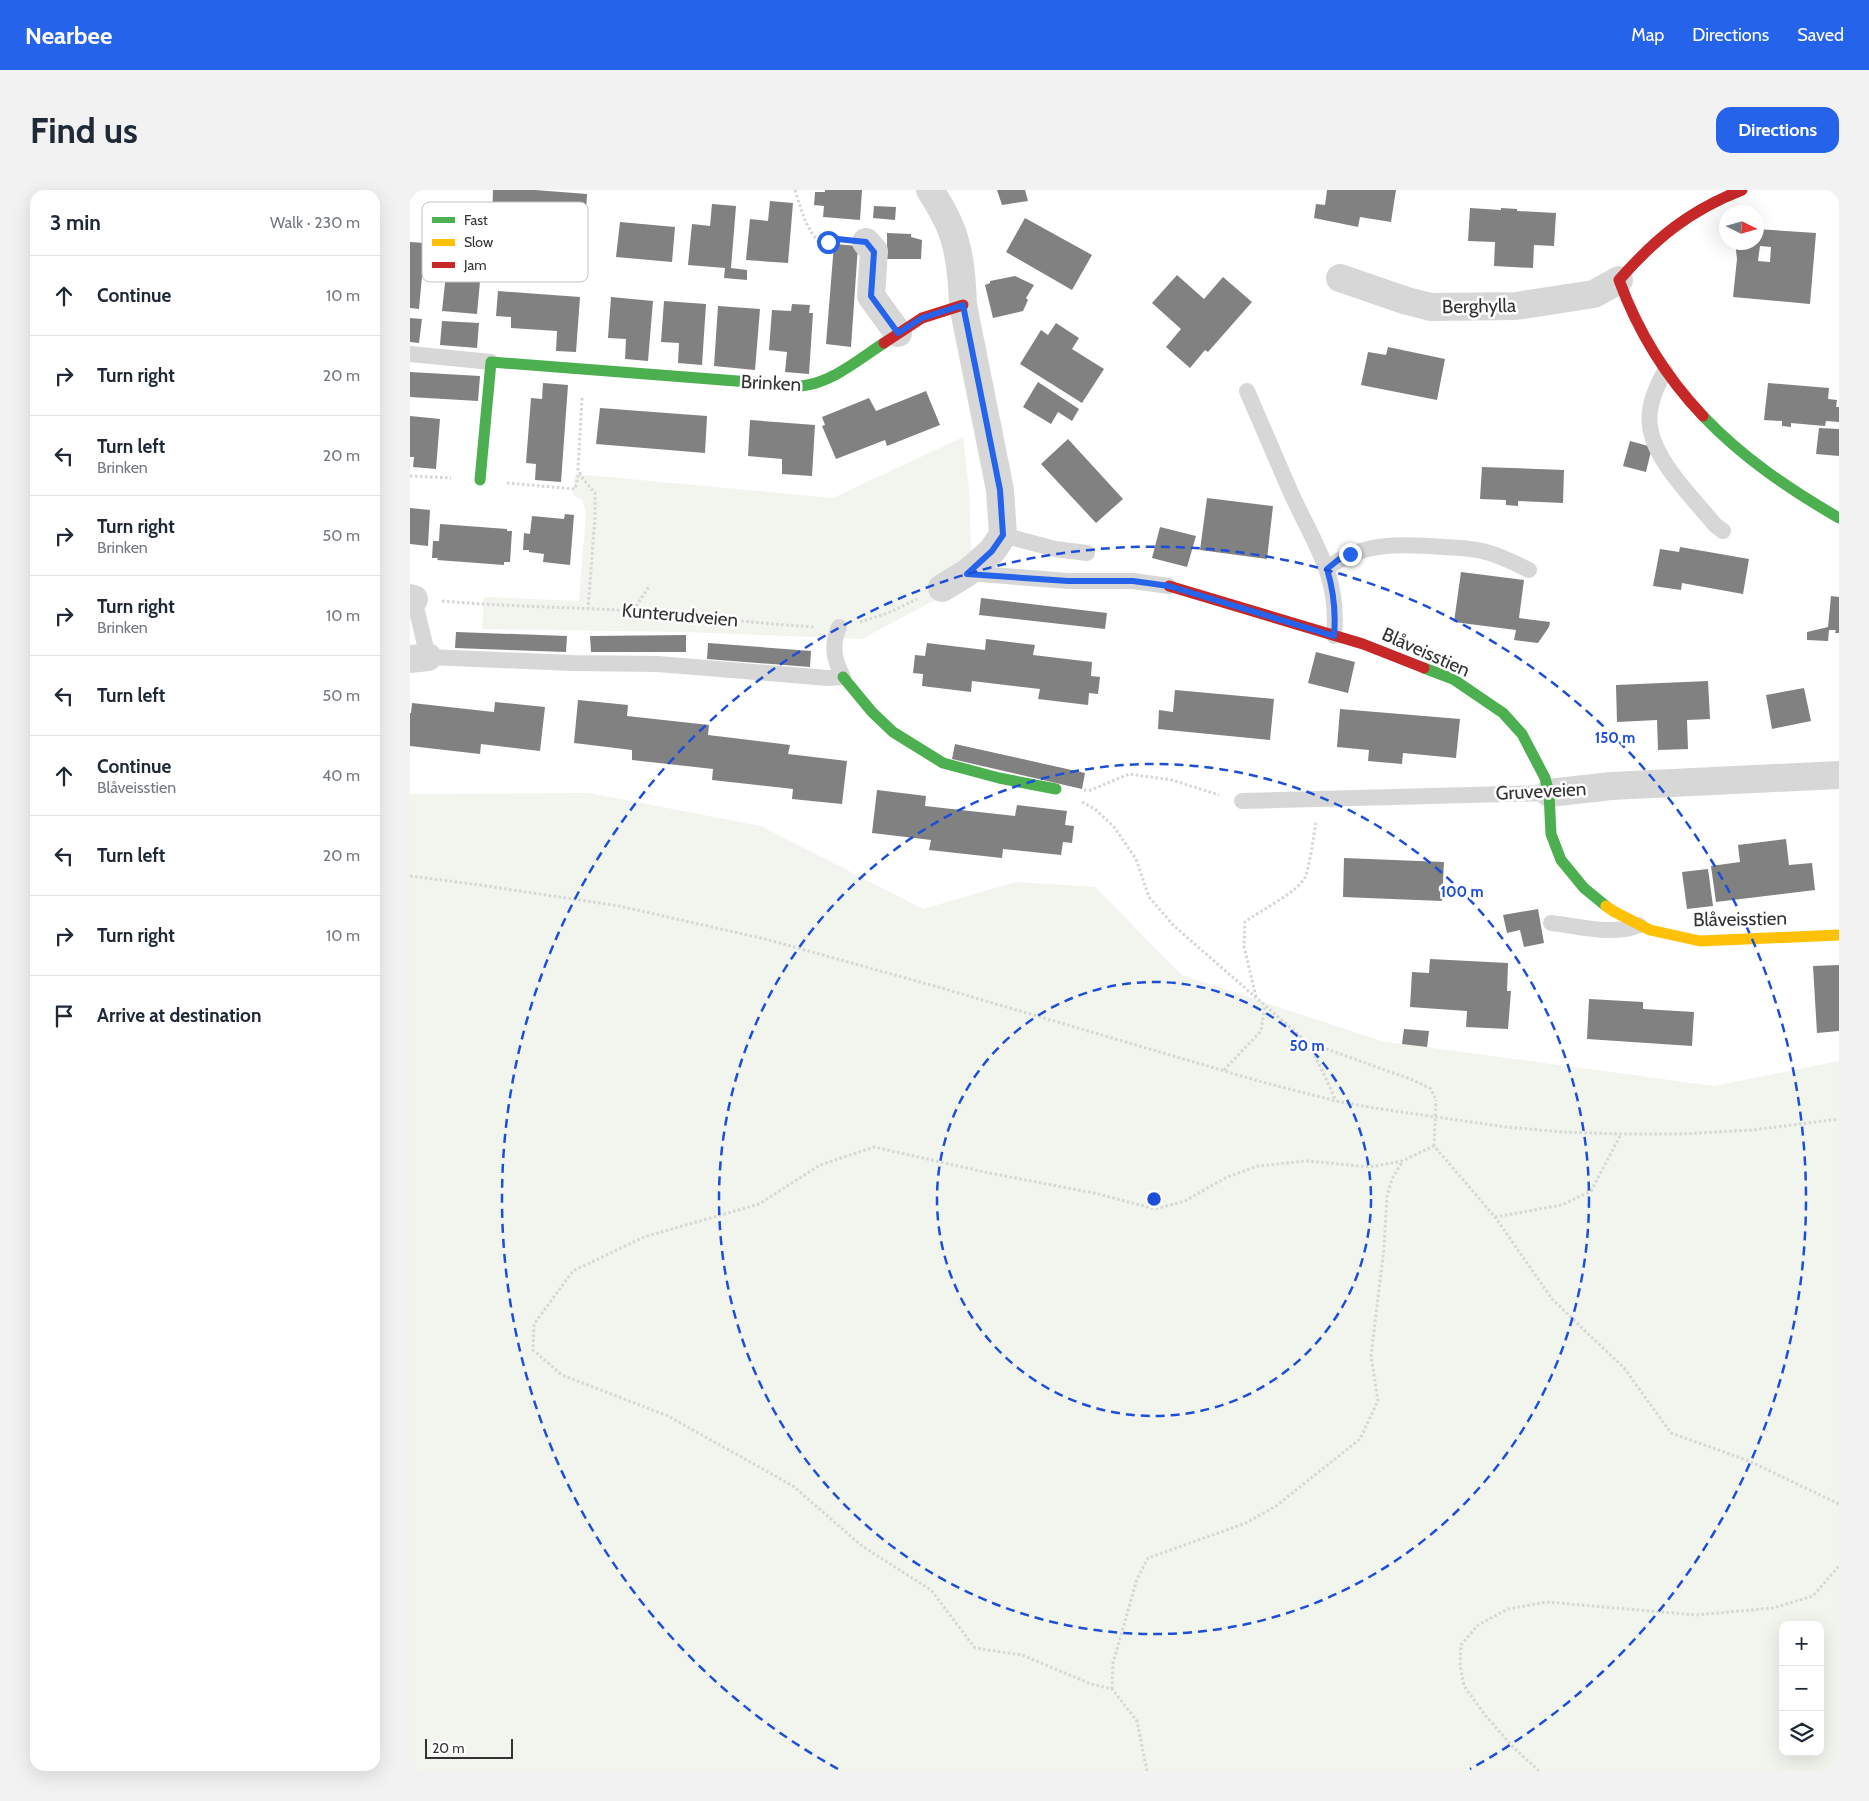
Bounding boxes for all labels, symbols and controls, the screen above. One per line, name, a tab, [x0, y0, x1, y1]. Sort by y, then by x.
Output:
text: Nearbee	[25, 21, 112, 50]
text: Map	[1631, 24, 1664, 46]
text: Directions	[1692, 24, 1769, 46]
text: Saved	[1797, 24, 1844, 46]
button: Directions	[1716, 107, 1839, 153]
text: Find us	[30, 109, 138, 152]
legend	[422, 202, 588, 282]
north arrow	[1719, 205, 1764, 250]
text: 3 min	[50, 210, 101, 235]
text: Fast	[464, 211, 488, 229]
text: Walk · 230 m	[270, 213, 360, 232]
route start	[817, 231, 840, 254]
text: Slow	[464, 233, 493, 251]
text: Jam	[463, 256, 486, 274]
icon: ahead	[50, 282, 78, 310]
text: Continue	[97, 284, 171, 307]
text: 10 m	[326, 286, 360, 305]
street label: Berghylla	[1442, 294, 1516, 318]
icon: right	[50, 362, 78, 390]
text: Turn right	[97, 364, 175, 387]
text: 20 m	[323, 366, 360, 385]
street label: Brinken	[740, 370, 802, 396]
text: Turn left	[97, 435, 165, 458]
icon: left	[50, 442, 78, 470]
text: 20 m	[323, 446, 360, 465]
text: Brinken	[97, 458, 148, 477]
text: Turn right	[97, 515, 175, 538]
icon: right	[50, 522, 78, 550]
text: 50 m	[323, 526, 360, 545]
text: Brinken	[97, 538, 148, 557]
route end	[1339, 543, 1362, 566]
text: Turn right	[97, 595, 175, 618]
street label: Kunterudveien	[621, 598, 739, 632]
icon: right	[50, 602, 78, 630]
text: 10 m	[326, 606, 360, 625]
text: Brinken	[97, 618, 148, 637]
street label: Blåveisstien	[1378, 622, 1474, 682]
icon: left	[50, 682, 78, 710]
text: Turn left	[97, 684, 165, 707]
text: 50 m	[323, 686, 360, 705]
text: 150 m	[1595, 729, 1635, 747]
text: Continue	[97, 755, 171, 778]
icon: ahead	[50, 762, 78, 790]
text: 40 m	[322, 766, 360, 785]
street label: Gruveveien	[1495, 777, 1587, 805]
text: Blåveisstien	[97, 778, 176, 797]
icon: left	[50, 842, 78, 870]
text: Turn left	[97, 844, 165, 867]
text: 20 m	[323, 846, 360, 865]
text: 100 m	[1440, 883, 1484, 901]
street label: Blåveisstien	[1693, 907, 1787, 931]
icon: right	[50, 922, 78, 950]
text: Turn right	[97, 924, 175, 947]
text: 10 m	[326, 926, 360, 945]
icon: arrive	[50, 1002, 78, 1030]
text: Arrive at destination	[97, 1004, 261, 1027]
text: 50 m	[1289, 1037, 1325, 1055]
centre of rings	[1145, 1190, 1163, 1208]
map controls	[1779, 1621, 1824, 1756]
button: +	[1779, 1621, 1824, 1666]
button: −	[1779, 1666, 1824, 1711]
button: layers	[1779, 1711, 1824, 1756]
scale bar	[425, 1736, 512, 1759]
text: 20 m	[432, 1739, 465, 1757]

